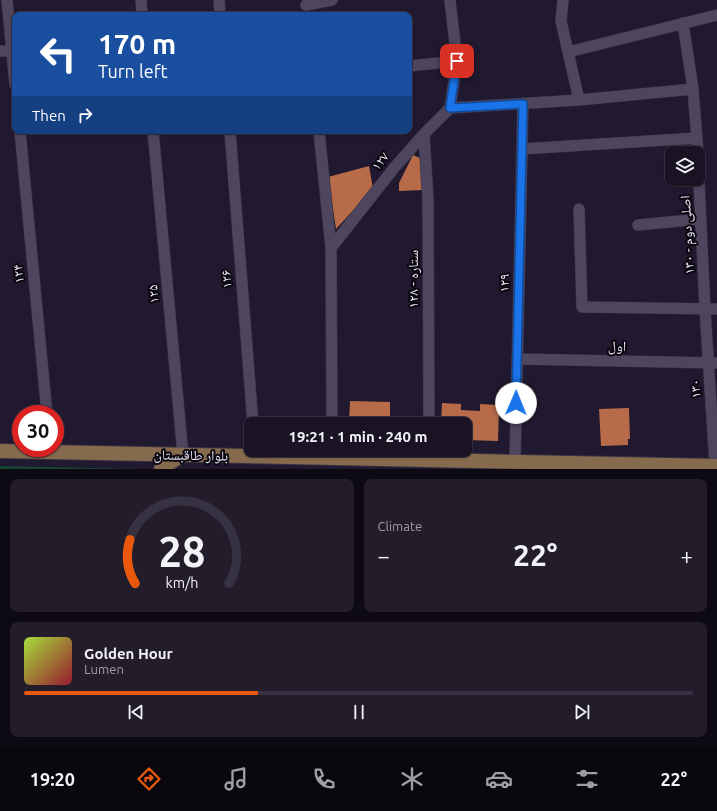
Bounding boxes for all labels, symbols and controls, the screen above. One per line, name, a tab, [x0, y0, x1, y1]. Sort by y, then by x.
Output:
icon: left	[32, 28, 84, 80]
text: 170 m	[98, 28, 176, 59]
pin	[440, 44, 474, 78]
icon: arrive	[446, 50, 468, 72]
text: Turn left	[98, 61, 168, 81]
icon: right	[74, 104, 96, 126]
text: Then	[32, 107, 66, 124]
map controls	[665, 146, 705, 186]
button: layers	[665, 146, 705, 186]
street label: ۱۲۷	[368, 149, 392, 173]
street label: اصلی دوم - ۱۳۰	[677, 195, 699, 275]
street label: ۱۲۸ - ستاره	[405, 250, 422, 308]
street label: ۱۲۴	[9, 264, 27, 284]
street label: ۱۲۶	[217, 269, 235, 289]
street label: ۱۲۹	[496, 273, 512, 293]
street label: ۱۲۵	[144, 284, 162, 304]
street label: اول	[608, 338, 626, 355]
street label: ۱۳۰	[686, 379, 704, 399]
position arrow	[495, 382, 537, 424]
speed limit sign: 30	[12, 405, 64, 457]
text: 19:21 · 1 min · 240 m	[289, 428, 427, 445]
street label: بلوار طاقبستان	[154, 446, 229, 465]
text: Climate	[378, 519, 422, 533]
text: 28	[158, 527, 205, 574]
text: 22°	[513, 538, 557, 572]
text: −	[378, 543, 390, 568]
text: +	[681, 543, 693, 568]
text: km/h	[165, 574, 198, 590]
text: Golden Hour	[84, 645, 173, 662]
text: Lumen	[84, 662, 124, 676]
icon: previous	[125, 701, 147, 723]
icon: pause	[348, 701, 370, 723]
icon: next	[571, 701, 593, 723]
icon: directions	[135, 765, 163, 793]
icon: music	[222, 765, 250, 793]
icon: phone	[310, 765, 338, 793]
icon: climate	[398, 765, 426, 793]
icon: car	[485, 765, 513, 793]
icon: filters	[573, 765, 601, 793]
text: 19:20	[30, 769, 75, 789]
text: 22°	[660, 769, 687, 789]

